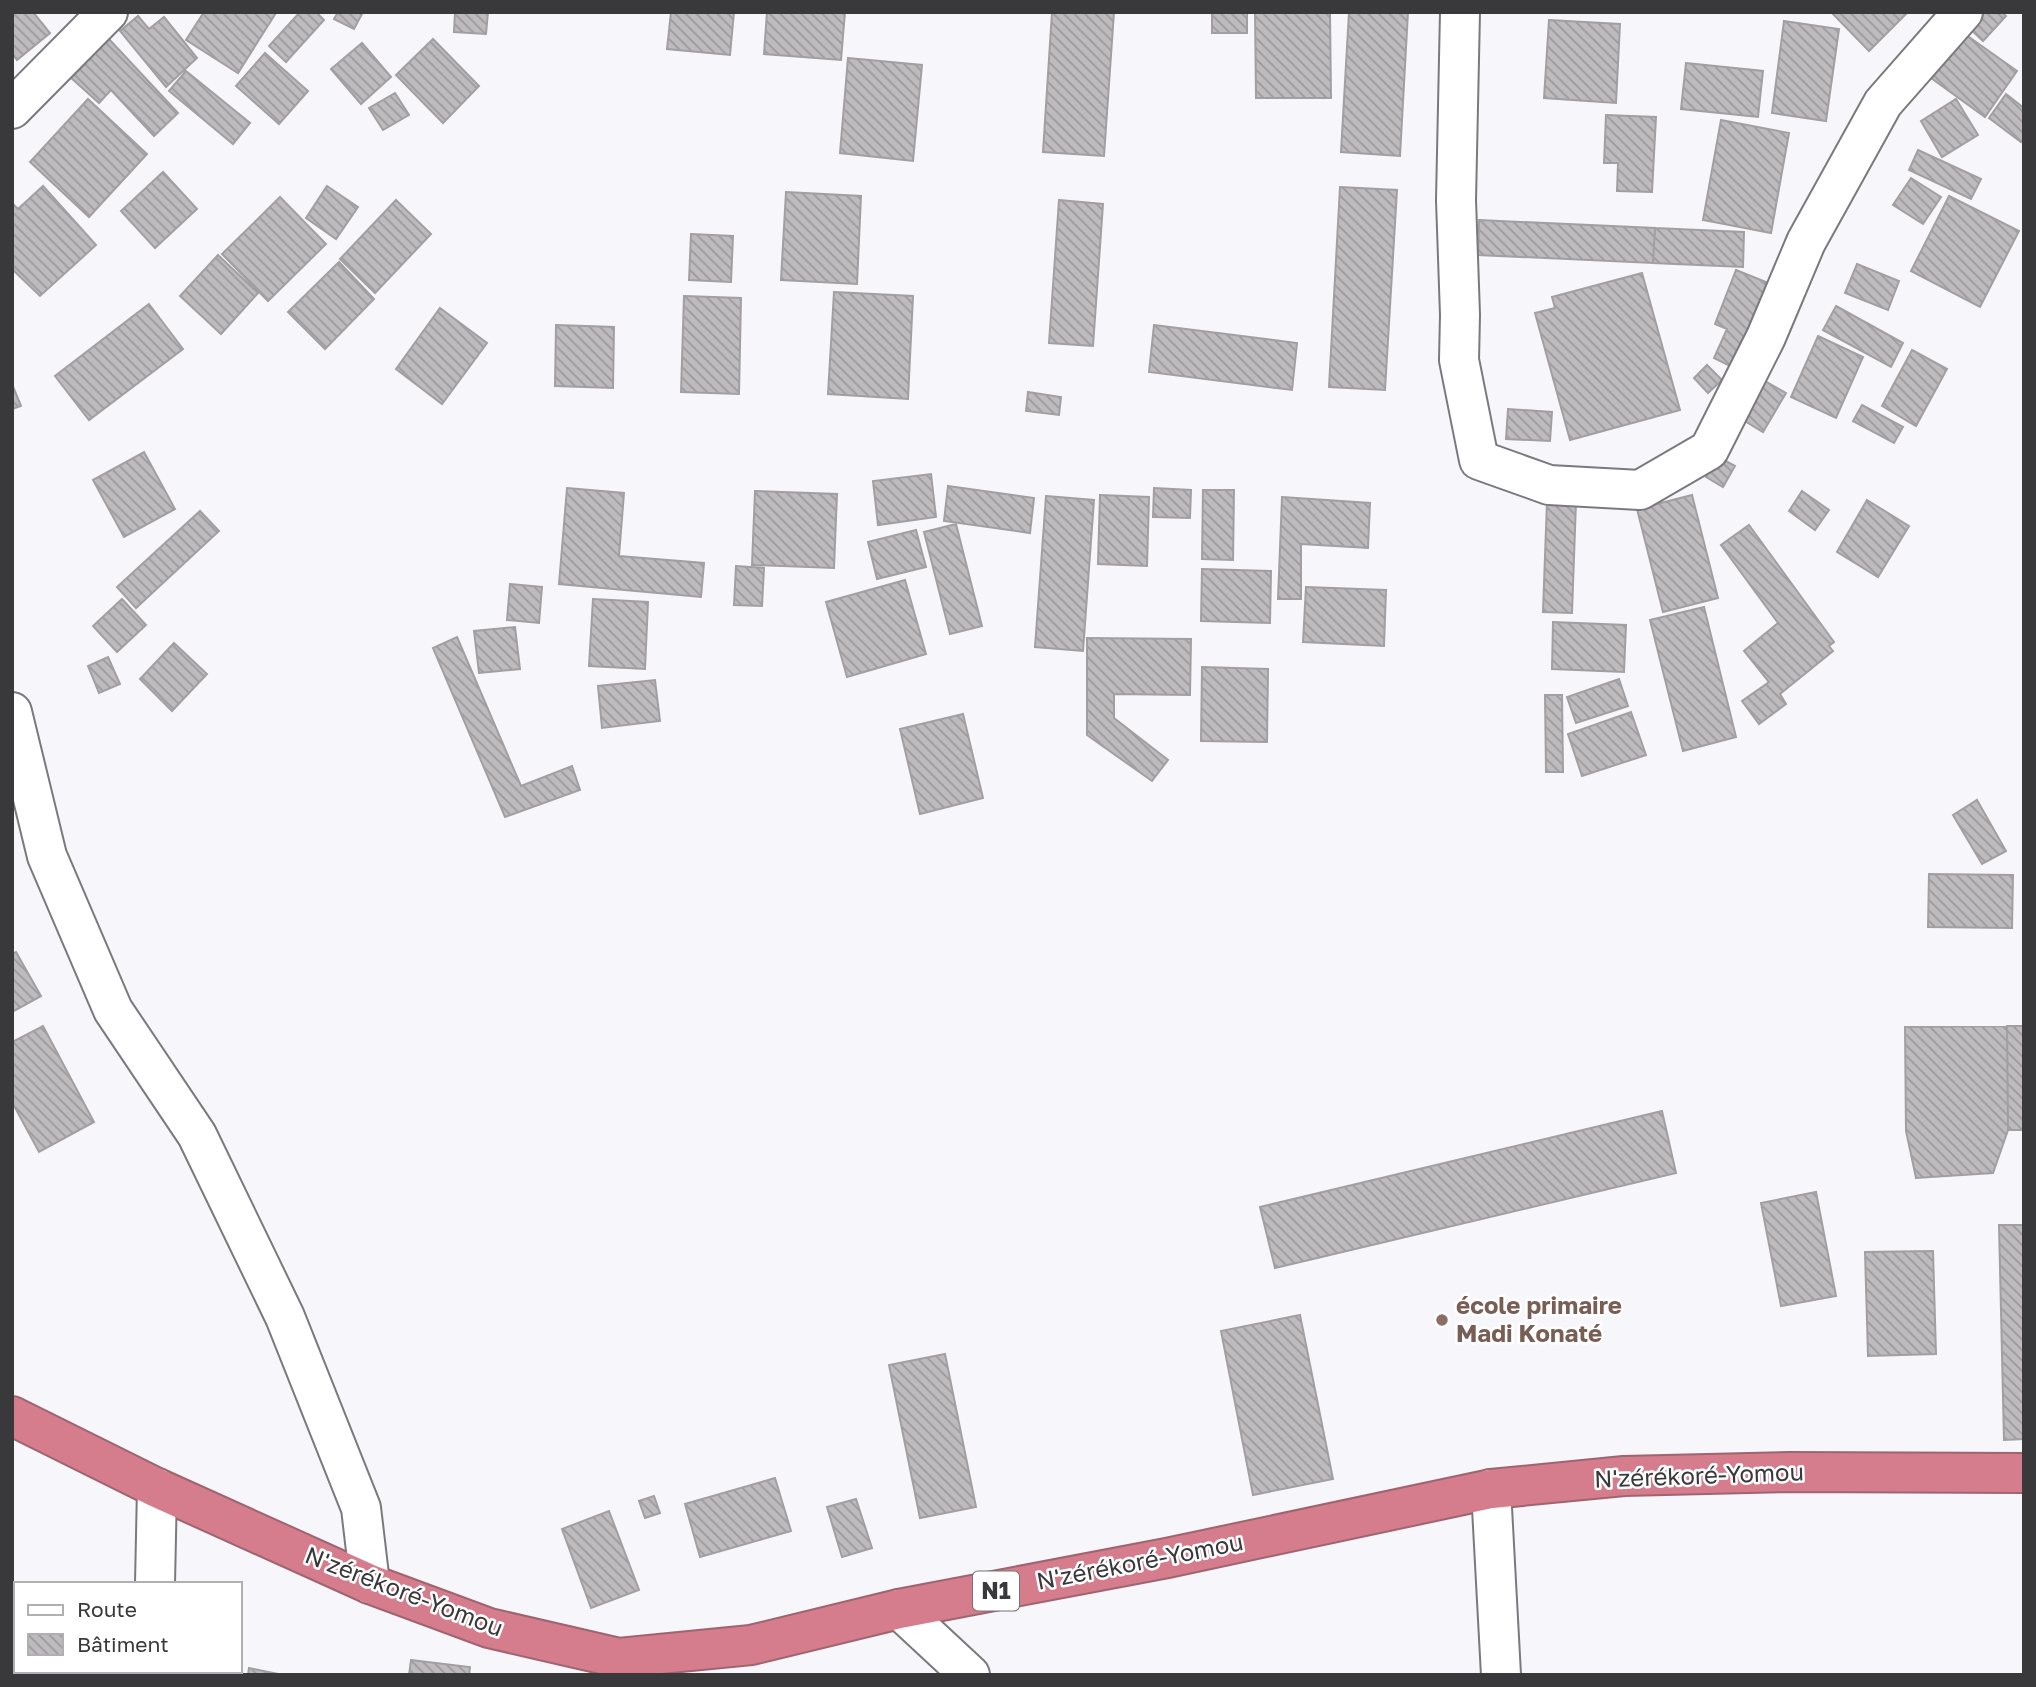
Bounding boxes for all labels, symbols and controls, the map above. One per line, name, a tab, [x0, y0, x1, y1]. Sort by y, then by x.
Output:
place label: école primaire Madi Konaté	[1456, 1290, 1622, 1347]
marker: école primaire Madi Konaté	[1434, 1312, 1450, 1328]
street label: N'zérékoré-Yomou	[1594, 1456, 1804, 1493]
street label: N'zérékoré-Yomou	[1034, 1526, 1245, 1595]
street label: N'zérékoré-Yomou	[301, 1539, 508, 1642]
road number: N1	[973, 1572, 1019, 1610]
legend	[14, 1582, 242, 1673]
text: Route	[77, 1596, 137, 1622]
text: Bâtiment	[77, 1631, 169, 1657]

